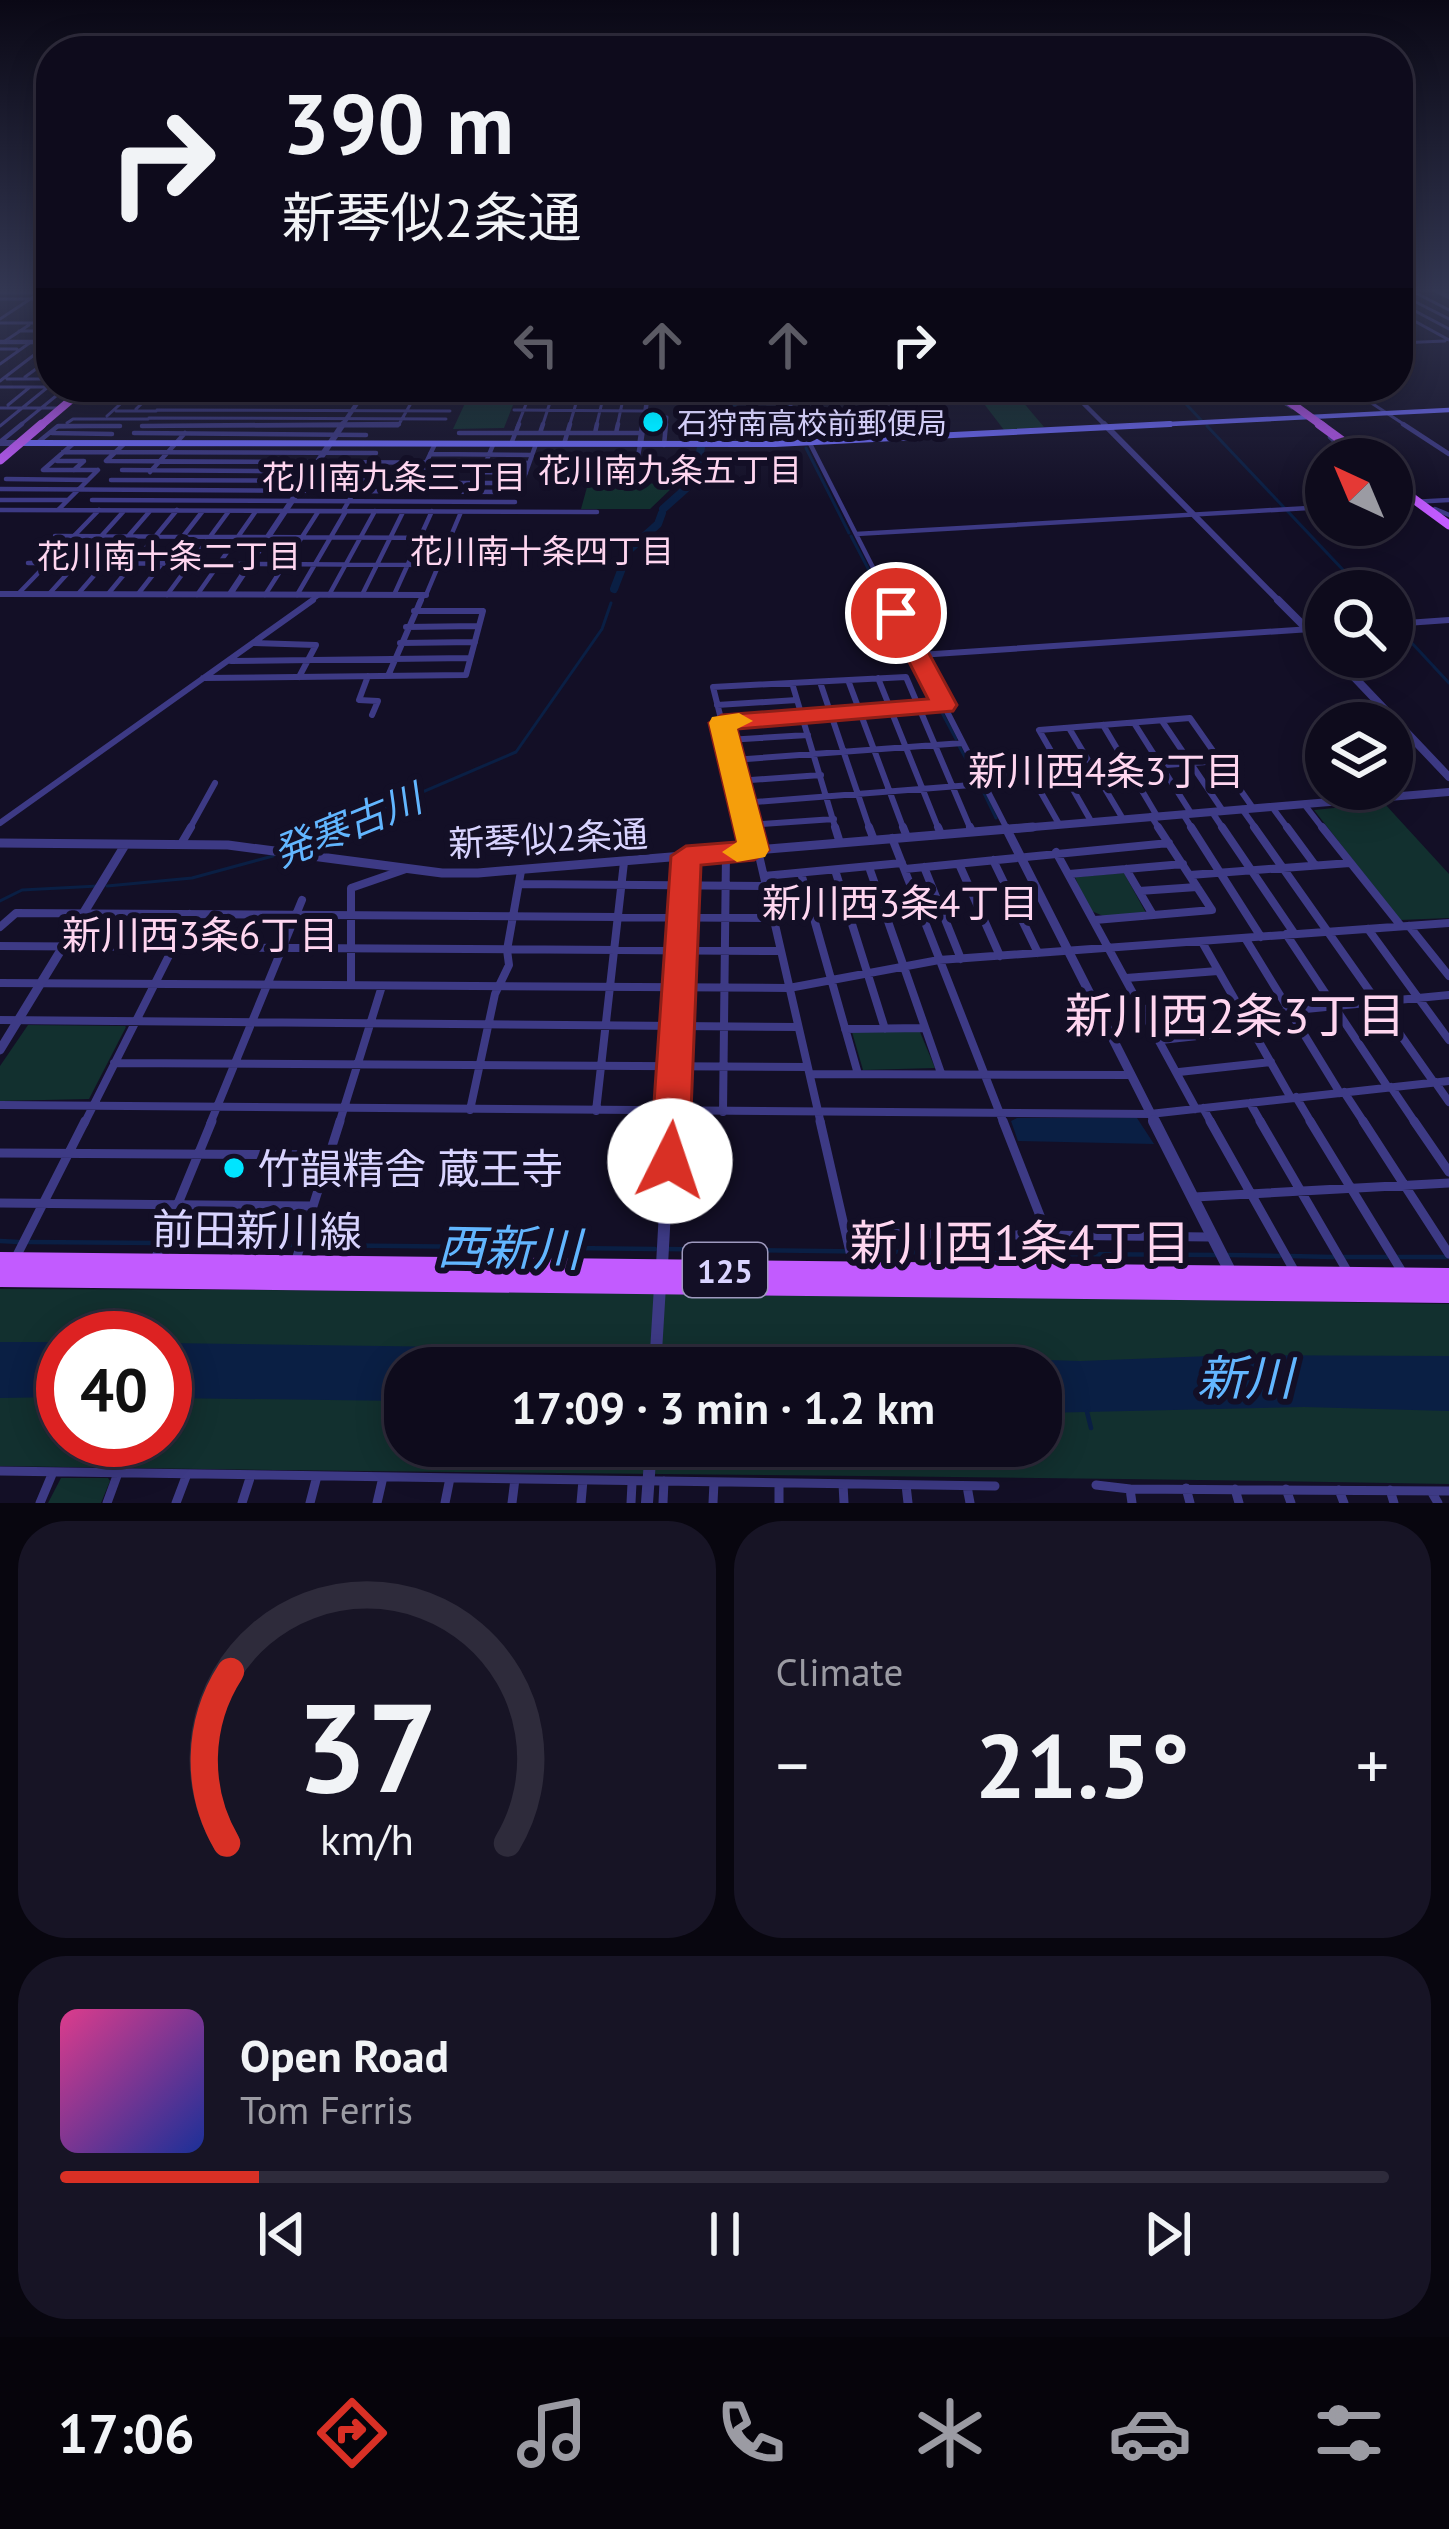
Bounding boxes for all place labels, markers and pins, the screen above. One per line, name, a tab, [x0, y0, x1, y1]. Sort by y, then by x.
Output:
place label: 石狩南高校前郵便局	[677, 403, 947, 442]
marker: 石狩南高校前郵便局	[640, 409, 666, 435]
pin	[845, 562, 947, 664]
place label: 竹韻精舎 蔵王寺	[258, 1141, 563, 1196]
marker: 竹韻精舎 蔵王寺	[221, 1155, 247, 1181]

